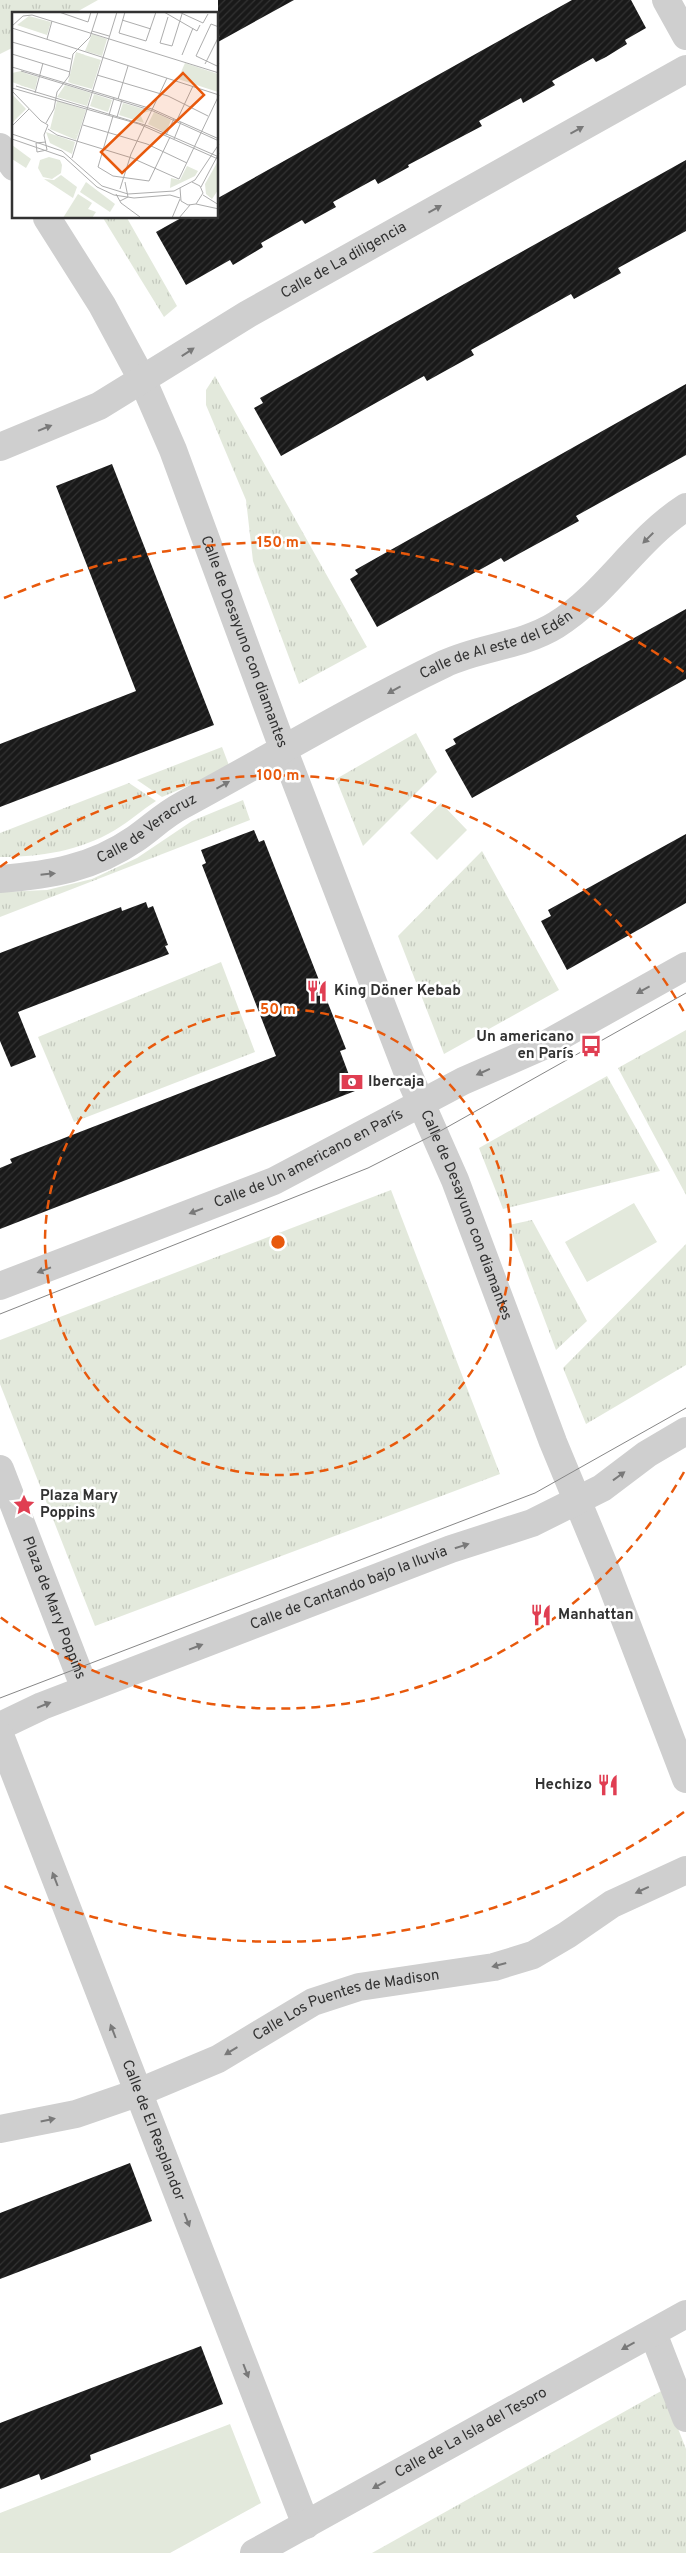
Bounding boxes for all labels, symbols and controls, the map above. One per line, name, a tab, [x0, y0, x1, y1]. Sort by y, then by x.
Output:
inset map	[12, 12, 219, 219]
one-way arrow	[569, 126, 584, 134]
one-way arrow	[428, 205, 441, 214]
street label: Calle de La diligencia	[277, 218, 410, 303]
one-way arrow	[181, 347, 195, 356]
one-way arrow	[38, 424, 53, 432]
one-way arrow	[643, 532, 655, 544]
street label: Calle de Desayuno con diamantes	[196, 533, 292, 751]
text: 150 m	[257, 534, 299, 553]
street label: Calle de Al este del Edén	[416, 607, 577, 684]
one-way arrow	[387, 686, 401, 694]
text: 100 m	[257, 767, 299, 786]
one-way arrow	[215, 781, 230, 789]
street label: Calle de Veracruz	[94, 790, 200, 868]
one-way arrow	[41, 870, 57, 878]
restaurant icon: King Döner Kebab	[304, 978, 330, 1004]
place label: King Döner Kebab	[334, 982, 461, 1001]
one-way arrow	[637, 986, 650, 995]
text: 50 m	[260, 1001, 296, 1020]
place label: Un americano en París	[476, 1028, 574, 1064]
bus stop icon: Un americano en París	[578, 1033, 604, 1059]
bank icon: Ibercaja	[339, 1069, 365, 1095]
one-way arrow	[476, 1069, 490, 1077]
place label: Ibercaja	[368, 1073, 424, 1092]
street label: Calle de Un americano en París	[211, 1105, 406, 1213]
street label: Calle de Desayuno con diamantes	[416, 1107, 516, 1323]
one-way arrow	[188, 1208, 203, 1215]
centre of rings	[269, 1233, 287, 1251]
one-way arrow	[37, 1266, 51, 1274]
one-way arrow	[612, 1471, 626, 1481]
place label: Plaza Mary Poppins	[40, 1487, 119, 1523]
place icon: Plaza Mary Poppins	[11, 1492, 37, 1518]
street label: Plaza de Mary Poppins	[18, 1534, 90, 1682]
one-way arrow	[455, 1541, 470, 1549]
street label: Calle de Cantando bajo la lluvia	[247, 1542, 450, 1635]
restaurant icon: Manhattan	[528, 1602, 554, 1628]
place label: Manhattan	[558, 1606, 634, 1625]
one-way arrow	[189, 1643, 204, 1651]
one-way arrow	[37, 1701, 51, 1709]
restaurant icon: Hechizo	[595, 1772, 621, 1798]
place label: Hechizo	[535, 1776, 592, 1795]
one-way arrow	[51, 1871, 59, 1886]
one-way arrow	[634, 1886, 649, 1894]
one-way arrow	[491, 1961, 506, 1969]
street label: Calle Los Puentes de Madison	[249, 1966, 441, 2045]
one-way arrow	[109, 2023, 117, 2038]
one-way arrow	[225, 2046, 238, 2056]
street label: Calle de El Resplandor	[117, 2057, 189, 2204]
one-way arrow	[40, 2116, 55, 2124]
one-way arrow	[183, 2213, 191, 2228]
one-way arrow	[621, 2342, 635, 2351]
one-way arrow	[242, 2364, 250, 2379]
street label: Calle de La Isla del Tesoro	[392, 2383, 550, 2483]
one-way arrow	[372, 2480, 386, 2489]

